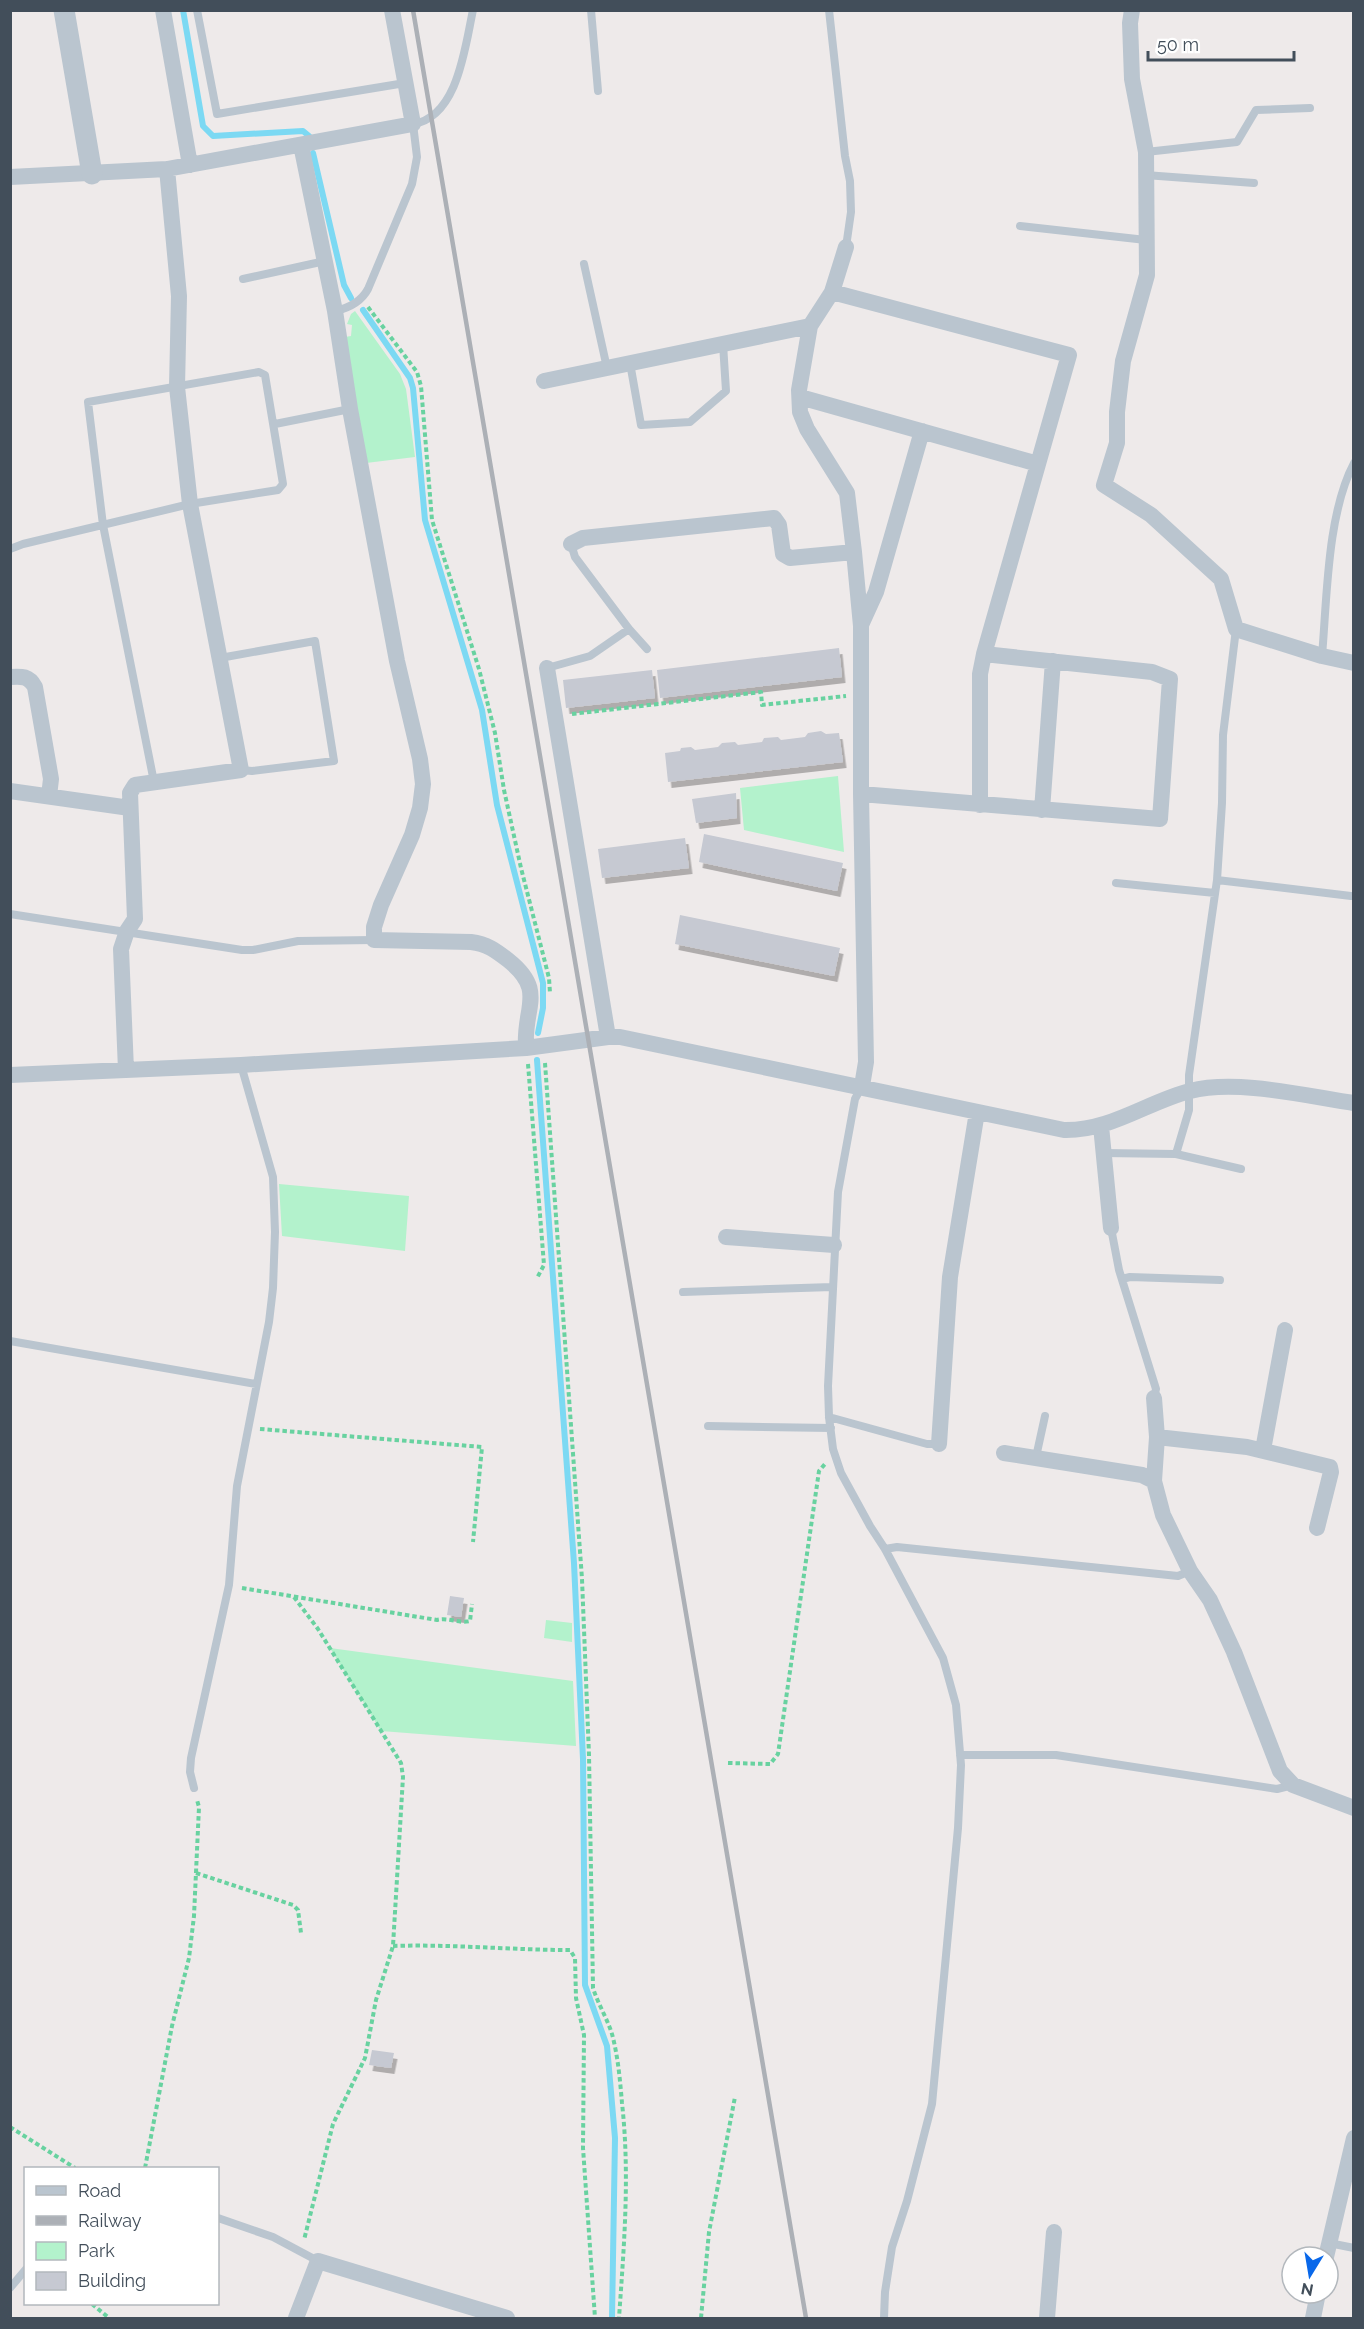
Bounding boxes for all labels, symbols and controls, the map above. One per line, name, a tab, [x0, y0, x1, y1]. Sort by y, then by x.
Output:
scale bar	[1148, 24, 1294, 62]
text: 50 m	[1157, 34, 1199, 55]
legend	[24, 2167, 219, 2305]
text: Road	[78, 2180, 121, 2201]
text: Railway	[78, 2210, 142, 2231]
text: Park	[78, 2240, 115, 2261]
north arrow	[1280, 2245, 1340, 2305]
text: Building	[78, 2270, 146, 2291]
text: N	[1299, 2279, 1315, 2300]

